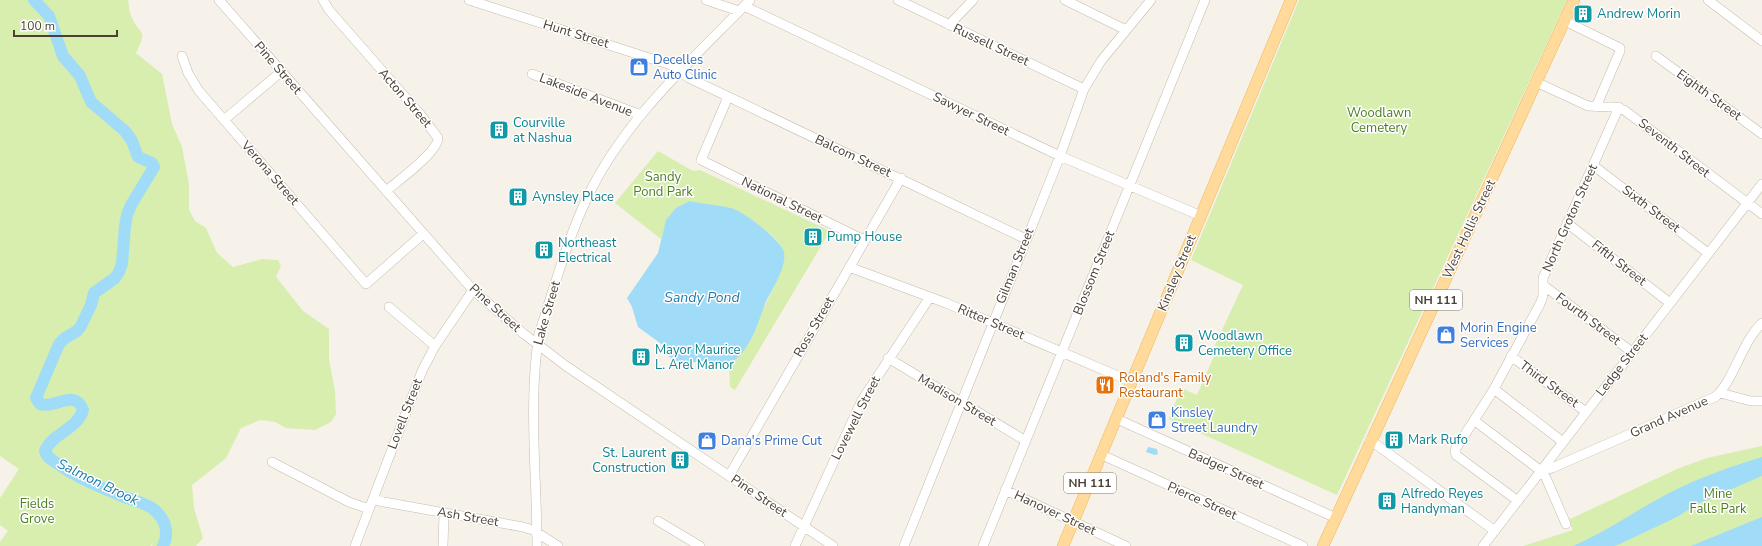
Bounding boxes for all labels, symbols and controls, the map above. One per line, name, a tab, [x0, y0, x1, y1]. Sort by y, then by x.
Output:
building icon: Andrew Morin	[1572, 3, 1594, 25]
place label: Andrew Morin	[1597, 5, 1681, 23]
scale bar	[14, 12, 117, 38]
street label: Hunt Street	[541, 15, 612, 53]
text: 100 m	[20, 18, 55, 34]
street label: Russell Street	[950, 20, 1032, 71]
street label: Pine Street	[250, 38, 306, 99]
place label: Decelles Auto Clinic	[653, 51, 717, 84]
shop icon: Decelles Auto Clinic	[628, 56, 650, 78]
street label: Acton Street	[374, 64, 436, 132]
street label: Eighth Street	[1673, 65, 1746, 125]
street label: Lakeside Avenue	[537, 69, 635, 121]
street label: Sawyer Street	[930, 88, 1013, 140]
park label: Woodlawn Cemetery	[1347, 104, 1411, 137]
place label: Courville at Nashua	[513, 114, 572, 147]
street label: Seventh Street	[1634, 114, 1714, 182]
building icon: Courville at Nashua	[488, 119, 510, 141]
street label: Balcom Street	[812, 130, 895, 182]
street label: Verona Street	[236, 136, 303, 209]
street label: North Groton Street	[1538, 161, 1602, 275]
park label: Sandy Pond Park	[633, 168, 693, 201]
street label: National Street	[738, 173, 826, 228]
street label: West Hollis Street	[1438, 176, 1500, 281]
street label: Sixth Street	[1618, 181, 1684, 237]
building icon: Aynsley Place	[507, 186, 529, 208]
place label: Aynsley Place	[532, 188, 614, 206]
street label: Gilman Street	[992, 225, 1039, 307]
building icon: Pump House	[802, 226, 824, 248]
place label: Pump House	[827, 228, 902, 246]
street label: Blossom Street	[1069, 228, 1119, 318]
street label: Kinsley Street	[1154, 232, 1201, 314]
place label: Northeast Electrical	[558, 234, 617, 267]
street label: Fifth Street	[1588, 236, 1650, 290]
building icon: Northeast Electrical	[533, 239, 555, 261]
street label: Lake Street	[529, 278, 565, 347]
street label: Pine Street	[465, 280, 525, 337]
water label: Sandy Pond	[664, 288, 741, 307]
street label: Fourth Street	[1552, 289, 1625, 350]
road number: NH 111	[1410, 290, 1462, 310]
street label: Ross Street	[789, 293, 839, 361]
street label: Ritter Street	[955, 300, 1028, 344]
place label: Morin Engine Services	[1460, 319, 1537, 352]
shop icon: Morin Engine Services	[1435, 324, 1457, 346]
place label: Woodlawn Cemetery Office	[1198, 327, 1292, 360]
street label: Ledge Street	[1592, 330, 1652, 400]
building icon: Woodlawn Cemetery Office	[1173, 332, 1195, 354]
place label: Mayor Maurice L. Arel Manor	[655, 341, 741, 374]
building icon: Mayor Maurice L. Arel Manor	[630, 346, 652, 368]
street label: Third Street	[1516, 356, 1583, 412]
place label: Roland's Family Restaurant	[1119, 369, 1212, 402]
street label: Madison Street	[915, 370, 1000, 431]
street label: Lovewell Street	[827, 373, 885, 463]
restaurant icon: Roland's Family Restaurant	[1094, 374, 1116, 396]
street label: Lovell Street	[383, 376, 427, 452]
street label: Grand Avenue	[1627, 392, 1711, 442]
place label: Kinsley Street Laundry	[1171, 404, 1258, 437]
shop icon: Kinsley Street Laundry	[1146, 409, 1168, 431]
building icon: Mark Rufo	[1383, 429, 1405, 451]
shop icon: Dana's Prime Cut	[696, 430, 718, 452]
place label: Mark Rufo	[1408, 431, 1468, 449]
place label: Dana's Prime Cut	[721, 432, 822, 450]
place label: St. Laurent Construction	[592, 444, 666, 477]
street label: Badger Street	[1185, 444, 1267, 494]
building icon: St. Laurent Construction	[669, 449, 691, 471]
water label: Salmon Brook	[54, 454, 143, 510]
street label: Pine Street	[727, 471, 791, 522]
road number: NH 111	[1064, 473, 1116, 493]
street label: Pierce Street	[1164, 478, 1240, 525]
place label: Alfredo Reyes Handyman	[1401, 485, 1483, 518]
park label: Mine Falls Park	[1690, 485, 1747, 518]
street label: Hanover Street	[1011, 486, 1099, 540]
building icon: Alfredo Reyes Handyman	[1376, 490, 1398, 512]
park label: Fields Grove	[20, 495, 54, 528]
street label: Ash Street	[436, 503, 500, 531]

